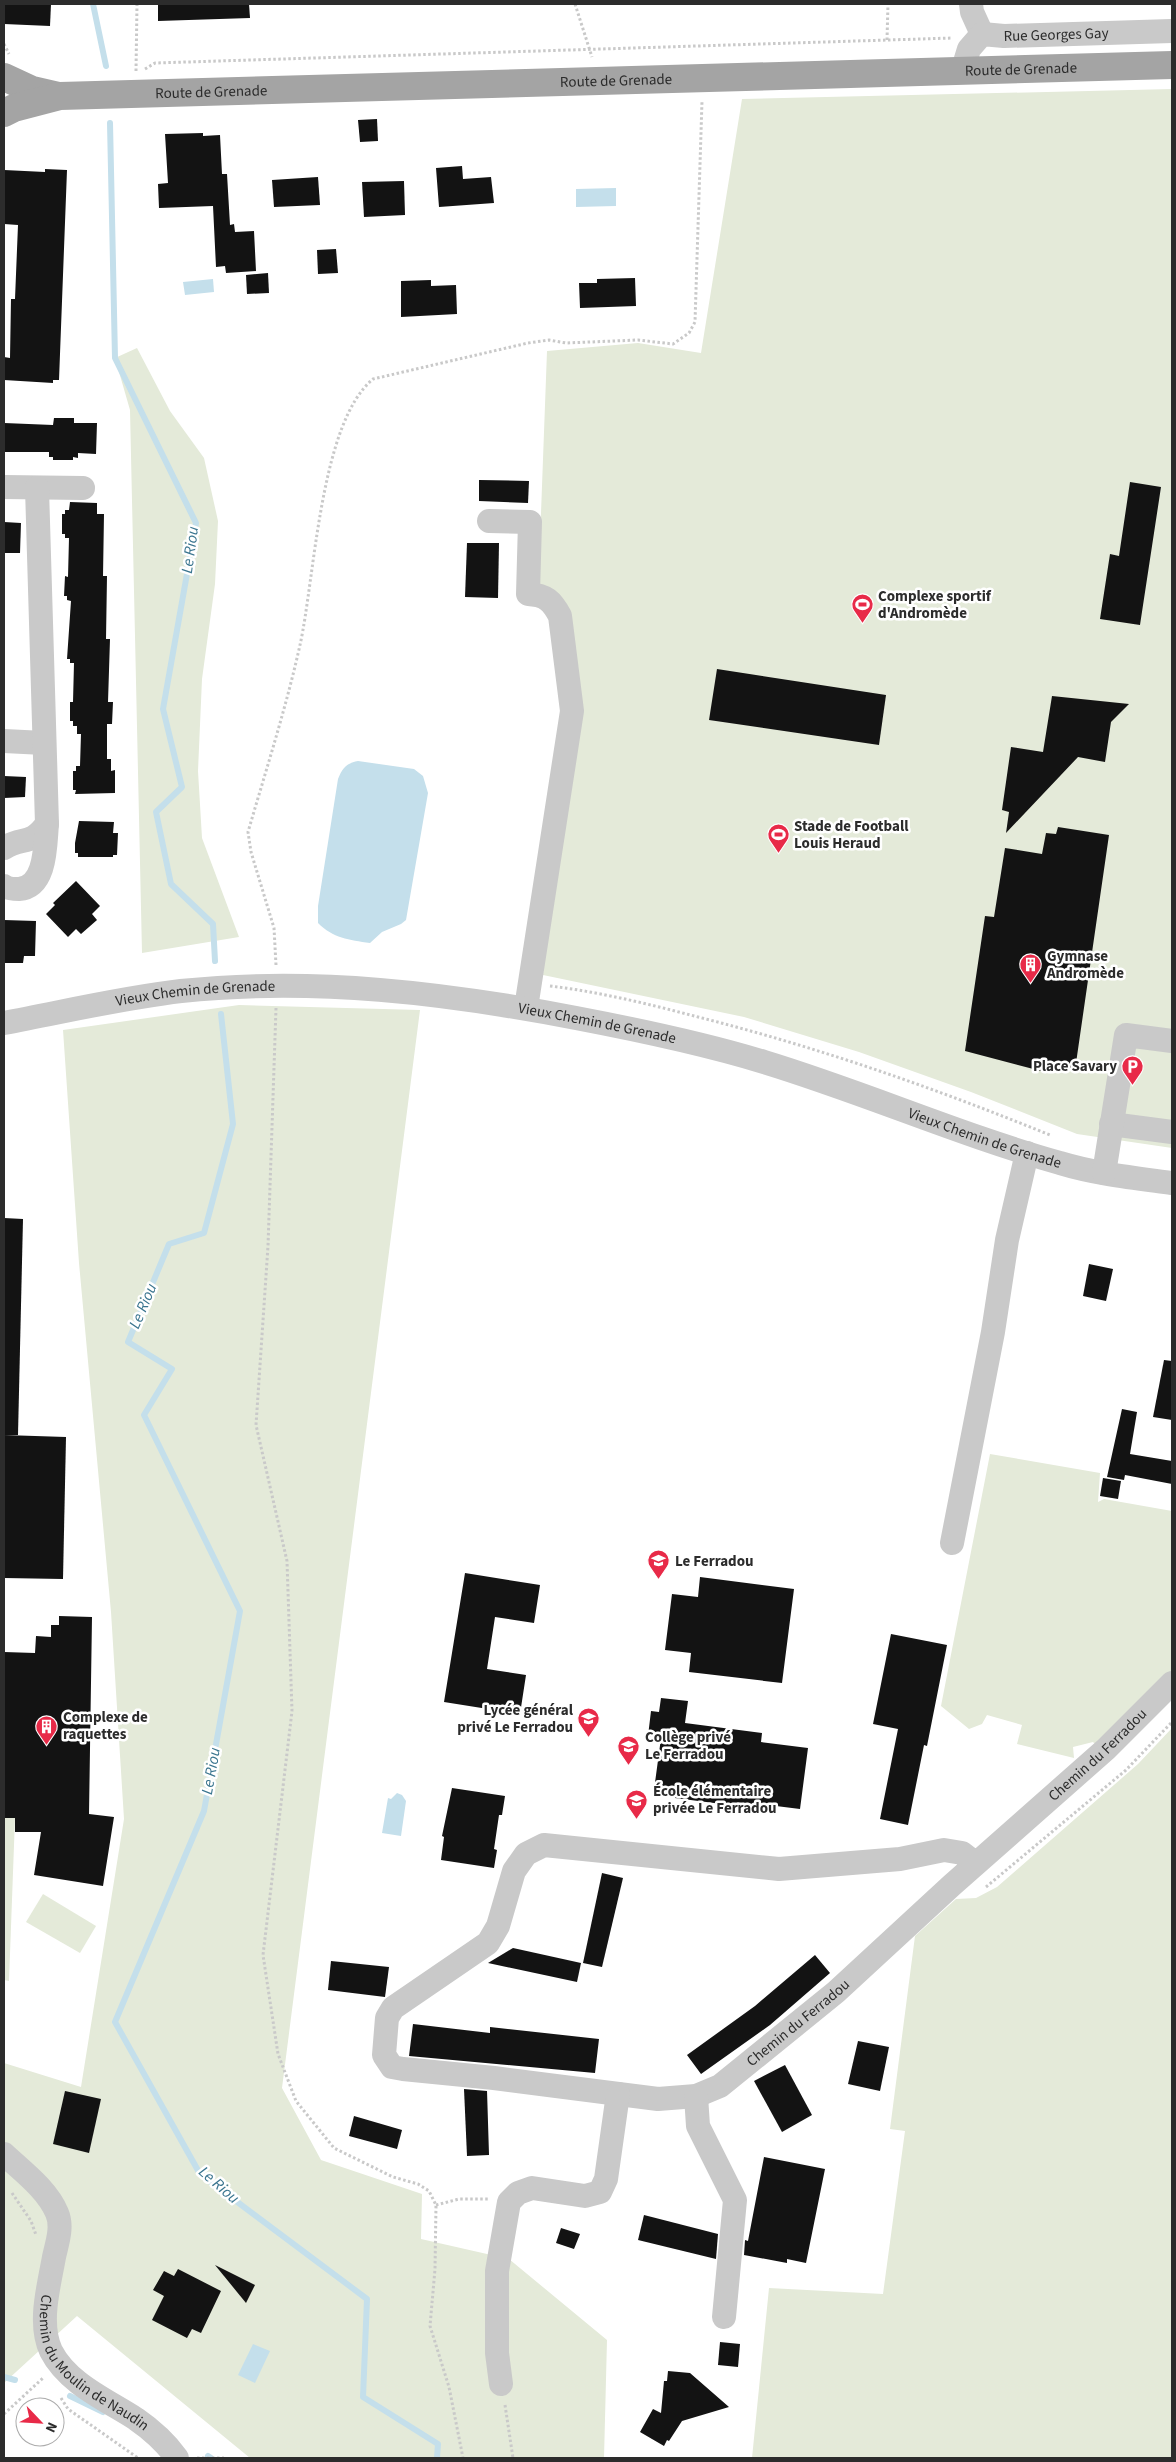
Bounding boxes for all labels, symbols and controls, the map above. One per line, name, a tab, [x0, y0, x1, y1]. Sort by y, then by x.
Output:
street label: Rue Georges Gay	[1003, 22, 1109, 47]
street label: Route de Grenade	[965, 57, 1077, 81]
street label: Route de Grenade	[560, 68, 672, 93]
street label: Route de Grenade	[155, 80, 268, 104]
water label: Le Riou	[176, 525, 204, 575]
place label: Complexe sportif d'Andromède	[878, 586, 992, 624]
sports icon: Complexe sportif d'Andromède	[850, 593, 874, 624]
place label: Stade de Football Louis Heraud	[794, 816, 909, 854]
sports icon: Stade de Football Louis Heraud	[766, 823, 790, 854]
place label: Gymnase Andromède	[1046, 946, 1124, 984]
building icon: Gymnase Andromède	[1019, 953, 1043, 984]
street label: Vieux Chemin de Grenade	[114, 975, 275, 1011]
street label: Vieux Chemin de Grenade	[517, 997, 678, 1049]
parking icon: Place Savary	[1121, 1054, 1145, 1085]
place label: Place Savary	[1033, 1056, 1117, 1077]
street label: Vieux Chemin de Grenade	[905, 1102, 1064, 1173]
water label: Le Riou	[124, 1280, 162, 1332]
school or university icon: Le Ferradou	[647, 1549, 671, 1580]
place label: Le Ferradou	[675, 1551, 754, 1572]
place label: Lycée général privé Le Ferradou	[457, 1700, 574, 1738]
street label: Chemin du Ferradou	[1043, 1703, 1152, 1806]
place label: Complexe de raquettes	[63, 1707, 148, 1745]
school or university icon: Lycée général privé Le Ferradou	[577, 1707, 601, 1738]
building icon: Complexe de raquettes	[35, 1714, 59, 1745]
place label: Collège privé Le Ferradou	[645, 1727, 731, 1765]
school or university icon: Collège privé Le Ferradou	[617, 1734, 641, 1765]
water label: Le Riou	[196, 1746, 226, 1796]
place label: École élémentaire privée Le Ferradou	[653, 1781, 777, 1819]
school or university icon: École élémentaire privée Le Ferradou	[625, 1788, 649, 1819]
street label: Chemin du Ferradou	[742, 1974, 854, 2071]
water label: Le Riou	[194, 2161, 244, 2209]
street label: Chemin du Moulin de Naudin	[40, 2281, 162, 2439]
north arrow	[15, 2397, 65, 2447]

